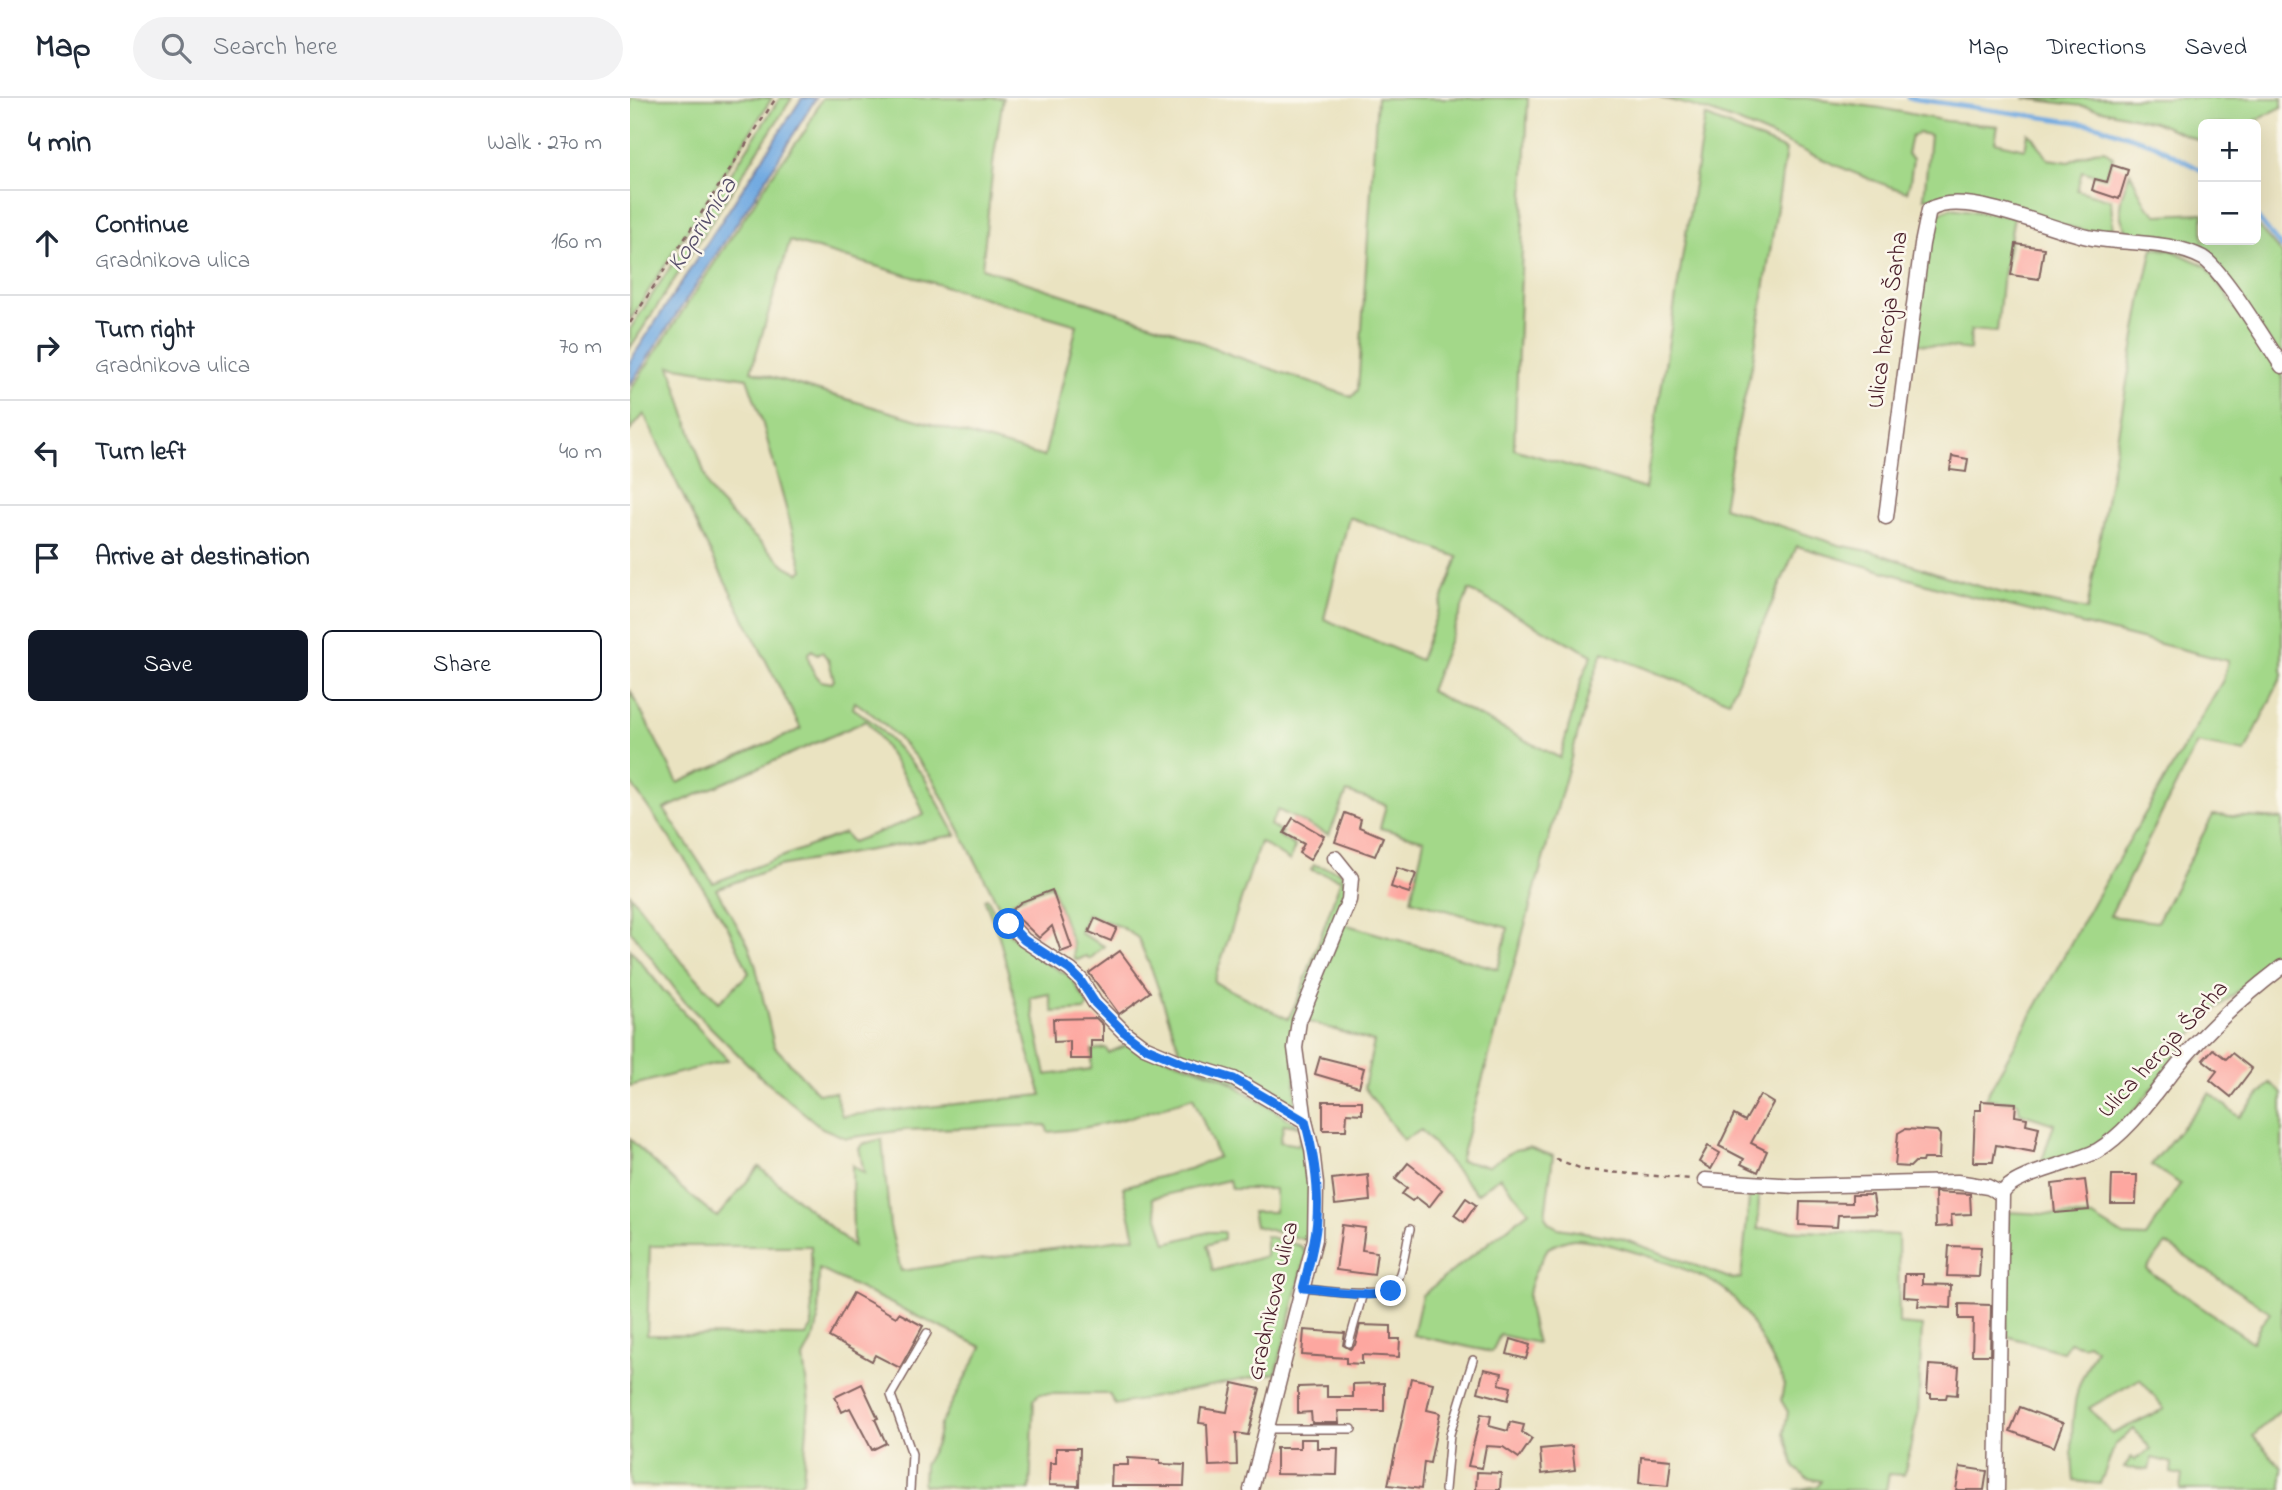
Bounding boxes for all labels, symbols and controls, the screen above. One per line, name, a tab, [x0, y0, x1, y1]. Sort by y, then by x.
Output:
search box	[133, 17, 623, 80]
text: Map	[35, 24, 91, 72]
icon: search	[157, 29, 195, 67]
text: Search here	[213, 29, 337, 67]
text: Map	[1968, 31, 2009, 66]
text: Directions	[2047, 31, 2146, 66]
text: Saved	[2184, 31, 2247, 66]
map controls	[2198, 119, 2261, 245]
button: +	[2198, 119, 2261, 182]
text: 4 min	[28, 122, 91, 166]
text: Walk · 270 m	[487, 127, 602, 160]
water label: Koprivnica	[658, 169, 748, 280]
button: −	[2198, 182, 2261, 245]
text: Continue	[95, 207, 188, 245]
icon: ahead	[28, 224, 66, 262]
text: 160 m	[551, 226, 602, 259]
street label: Ulica heroja Šarha	[1859, 229, 1919, 411]
text: Gradnikova ulica	[95, 245, 250, 278]
text: Turn right	[95, 312, 195, 350]
icon: right	[28, 329, 66, 367]
text: 70 m	[559, 331, 602, 364]
text: Gradnikova ulica	[95, 350, 250, 383]
icon: left	[28, 434, 66, 472]
text: Turn left	[95, 434, 186, 472]
text: 40 m	[559, 436, 602, 469]
icon: arrive	[28, 539, 66, 577]
text: Arrive at destination	[95, 539, 310, 577]
button: Save	[28, 630, 308, 701]
button: Share	[322, 630, 602, 701]
route start	[993, 908, 1024, 939]
street label: Ulica heroja Šarha	[2090, 973, 2238, 1127]
street label: Gradnikova ulica	[1239, 1218, 1309, 1384]
route end	[1375, 1275, 1406, 1306]

